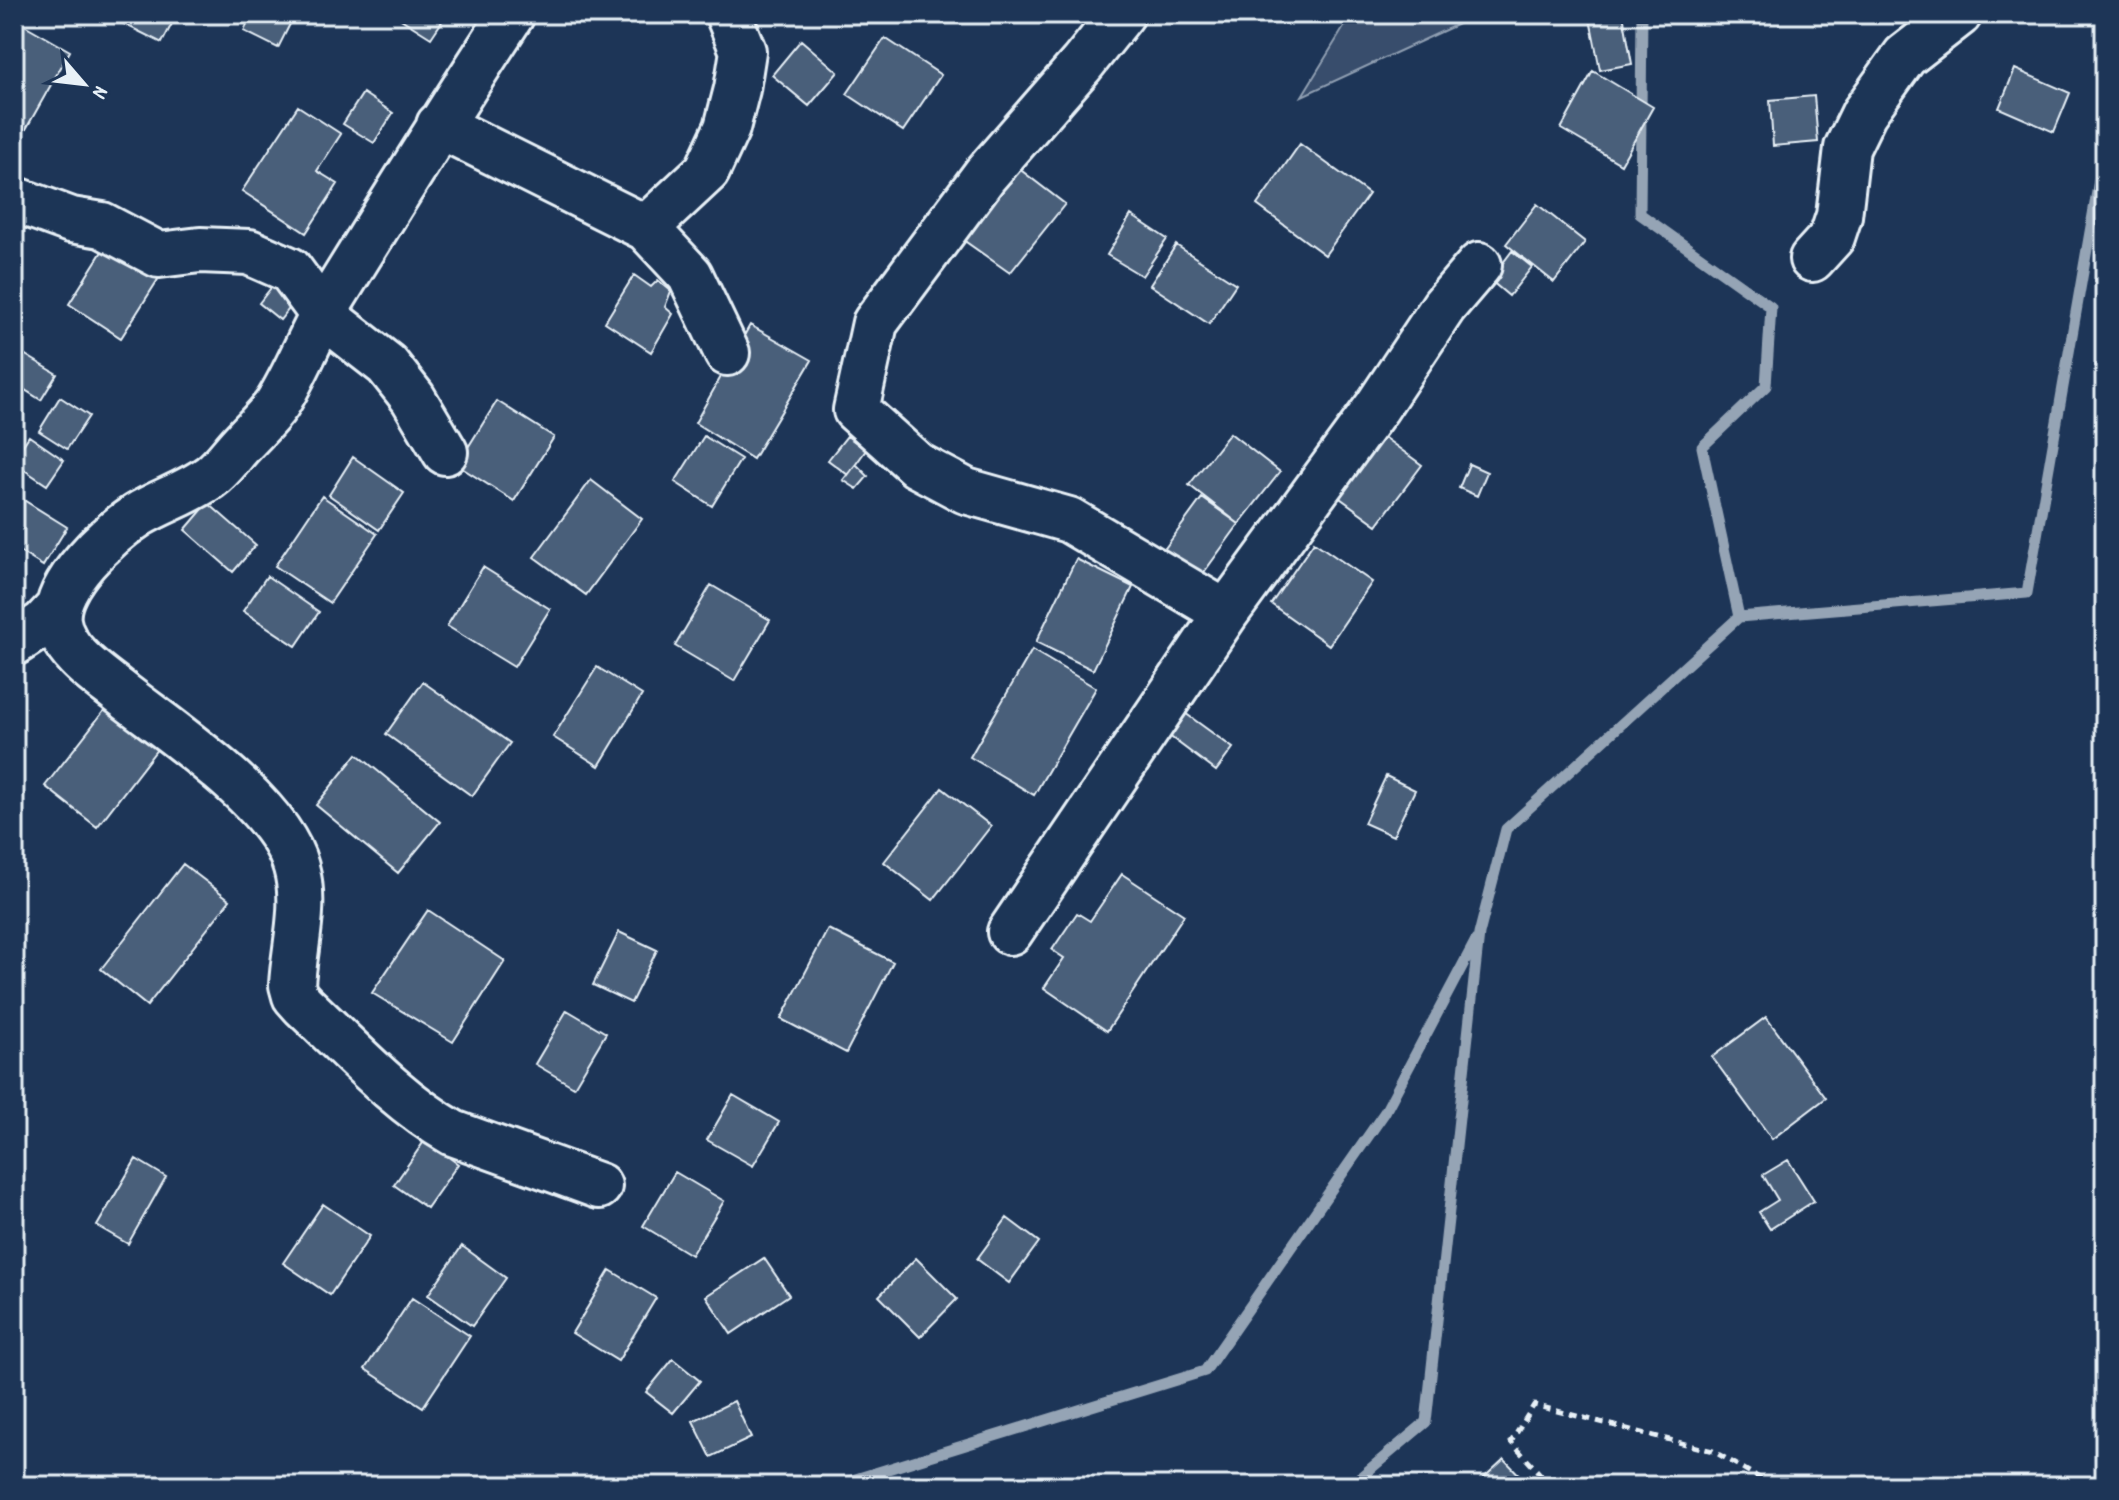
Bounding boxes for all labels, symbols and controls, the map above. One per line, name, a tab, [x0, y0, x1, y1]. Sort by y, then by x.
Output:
north arrow	[44, 44, 124, 124]
text: N	[82, 80, 115, 104]

